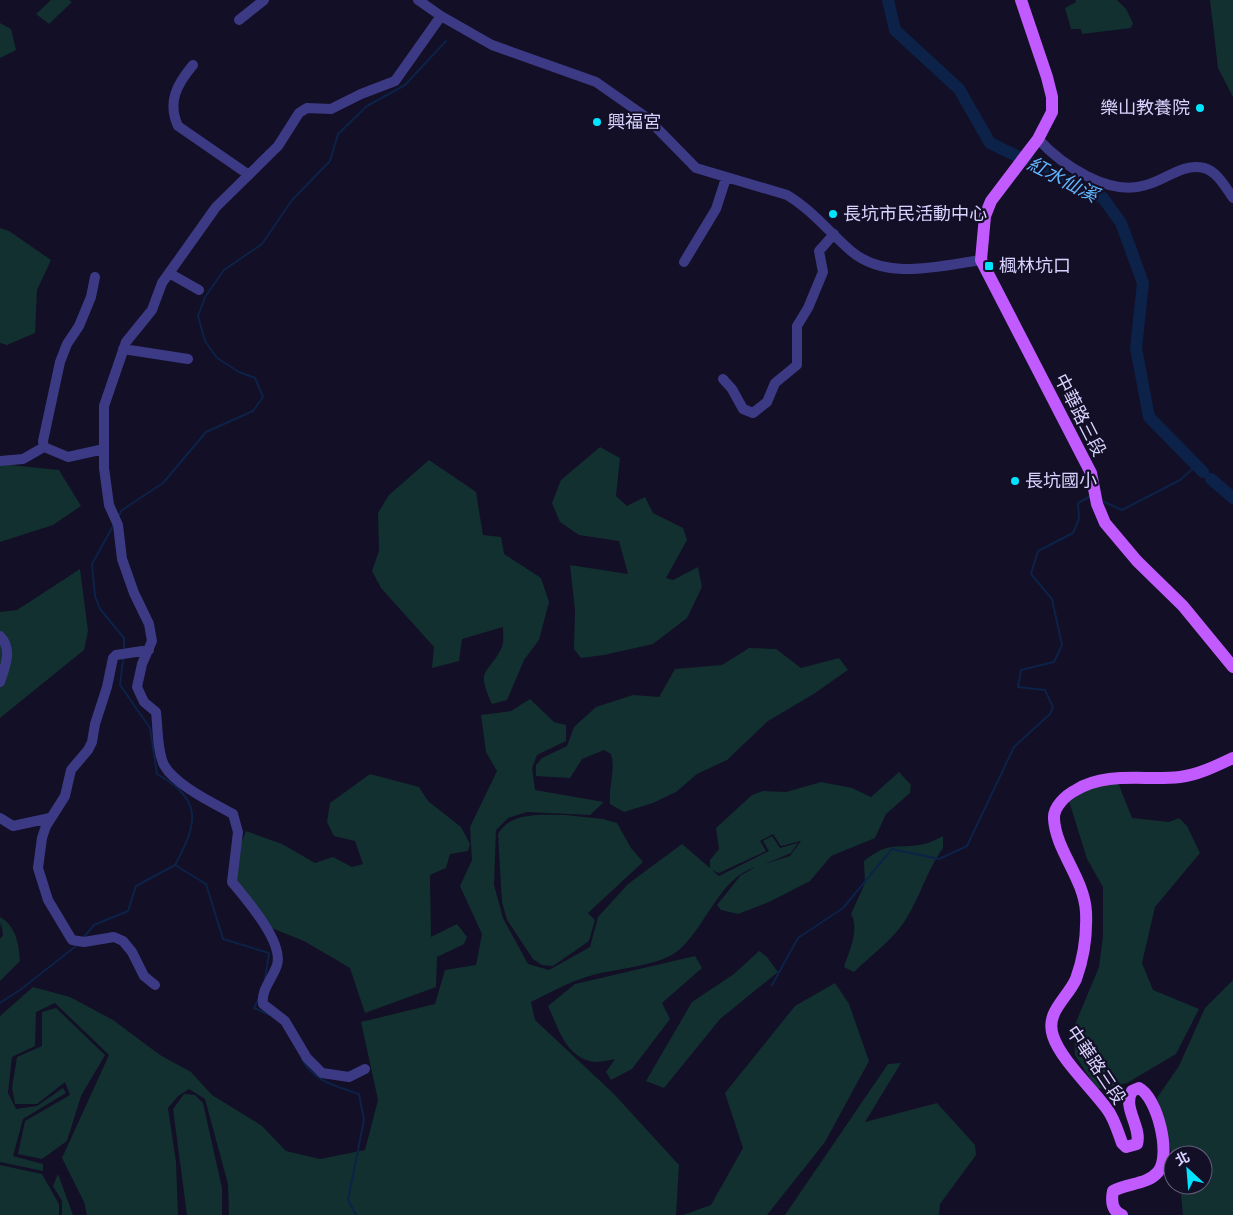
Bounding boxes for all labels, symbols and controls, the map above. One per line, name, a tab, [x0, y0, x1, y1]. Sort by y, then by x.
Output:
place label: 樂山教養院	[1100, 97, 1190, 119]
marker: 樂山教養院	[1194, 102, 1206, 114]
place label: 興福宮	[607, 111, 661, 133]
marker: 興福宮	[591, 116, 603, 128]
water label: 紅水仙溪	[1023, 152, 1105, 209]
place label: 長坑市民活動中心	[843, 203, 987, 225]
marker: 長坑市民活動中心	[827, 208, 839, 220]
place label: 楓林坑口	[999, 255, 1071, 277]
marker: 楓林坑口	[983, 260, 995, 272]
street label: 中華路三段	[1050, 370, 1110, 460]
place label: 長坑國小	[1025, 470, 1097, 492]
marker: 長坑國小	[1009, 475, 1021, 487]
street label: 中華路三段	[1062, 1022, 1130, 1108]
north arrow	[1163, 1145, 1213, 1195]
text: 北	[1173, 1148, 1193, 1169]

